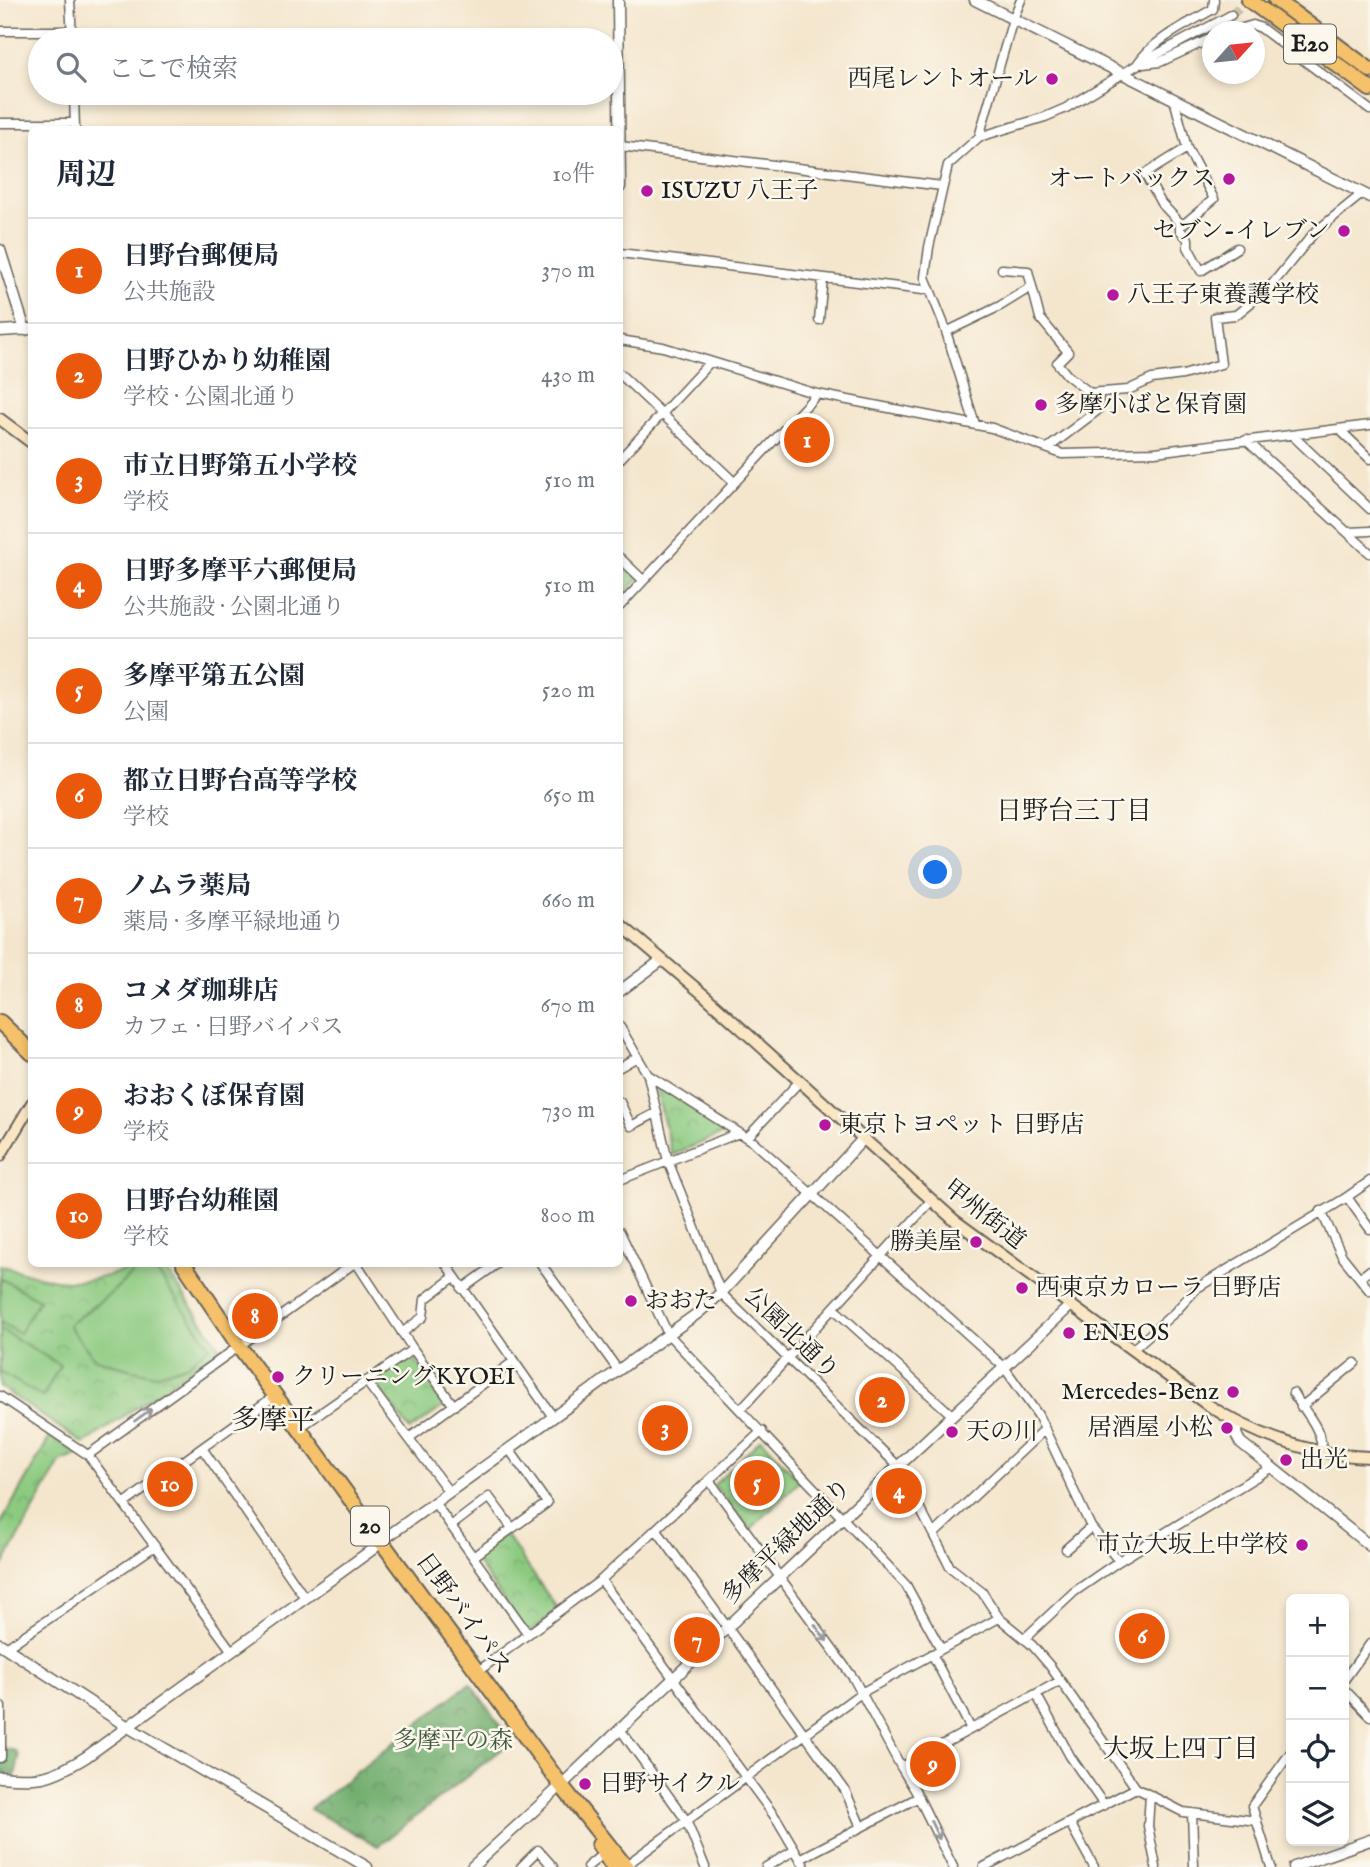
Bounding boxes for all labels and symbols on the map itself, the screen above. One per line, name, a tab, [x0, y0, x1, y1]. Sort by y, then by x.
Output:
north arrow	[1202, 21, 1265, 84]
road number: E20	[1284, 24, 1336, 64]
place label: 西尾レントオール	[848, 64, 1038, 95]
marker: 西尾レントオール	[1044, 71, 1060, 87]
place label: オートバックス	[1048, 164, 1215, 195]
marker: オートバックス	[1221, 171, 1237, 187]
place label: ISUZU 八王子	[661, 176, 818, 207]
marker: ISUZU 八王子	[639, 183, 655, 199]
place label: セブン-イレブン	[1153, 216, 1330, 247]
marker: セブン-イレブン	[1336, 223, 1352, 239]
place label: 八王子東養護学校	[1127, 280, 1319, 311]
marker: 八王子東養護学校	[1105, 287, 1121, 303]
place label: 多摩小ばと保育園	[1055, 390, 1247, 421]
marker: 多摩小ばと保育園	[1033, 397, 1049, 413]
pin: 1	[784, 414, 830, 466]
district label: 日野台三丁目	[996, 795, 1152, 828]
your location	[918, 855, 952, 889]
place label: 東京トヨペット 日野店	[839, 1110, 1084, 1141]
marker: 東京トヨペット 日野店	[817, 1117, 833, 1133]
street label: 甲州街道	[937, 1173, 1031, 1257]
place label: 勝美屋	[890, 1227, 962, 1258]
marker: 勝美屋	[968, 1234, 984, 1250]
place label: 西東京カローラ 日野店	[1036, 1273, 1281, 1304]
marker: 西東京カローラ 日野店	[1014, 1280, 1030, 1296]
street label: 公園北通り	[737, 1281, 845, 1387]
place label: おおた	[645, 1286, 717, 1317]
pin: 8	[232, 1290, 278, 1342]
marker: おおた	[623, 1293, 639, 1309]
place label: ENEOS	[1083, 1318, 1169, 1349]
marker: ENEOS	[1061, 1325, 1077, 1341]
place label: クリーニングKYOEI	[292, 1362, 515, 1393]
marker: クリーニングKYOEI	[270, 1369, 286, 1385]
pin: 2	[859, 1374, 905, 1426]
place label: Mercedes-Benz	[1061, 1377, 1219, 1408]
marker: Mercedes-Benz	[1225, 1384, 1241, 1400]
pin: 3	[642, 1402, 688, 1454]
district label: 多摩平	[231, 1404, 315, 1439]
one-way arrow	[133, 1408, 152, 1422]
place label: 居酒屋 小松	[1088, 1413, 1213, 1444]
place label: 天の川	[966, 1417, 1038, 1448]
marker: 居酒屋 小松	[1219, 1420, 1235, 1436]
marker: 天の川	[944, 1424, 960, 1440]
place label: 出光	[1300, 1445, 1348, 1476]
marker: 出光	[1278, 1452, 1294, 1468]
pin: 5	[734, 1457, 780, 1509]
pin: 10	[147, 1458, 193, 1510]
pin: 4	[876, 1465, 922, 1517]
street label: 多摩平緑地通り	[716, 1472, 858, 1612]
road number: 20	[351, 1506, 389, 1546]
place label: 市立大坂上中学校	[1096, 1530, 1288, 1561]
marker: 市立大坂上中学校	[1294, 1537, 1310, 1553]
street label: 日野バイパス	[408, 1547, 518, 1681]
pin: 6	[1119, 1610, 1165, 1662]
pin: 7	[674, 1614, 720, 1666]
one-way arrow	[814, 1623, 828, 1642]
park label: 多摩平の森	[393, 1726, 513, 1757]
district label: 大坂上四丁目	[1103, 1733, 1259, 1766]
pin: 9	[910, 1738, 956, 1790]
place label: 日野サイクル	[599, 1769, 740, 1800]
marker: 日野サイクル	[577, 1776, 593, 1792]
one-way arrow	[928, 1819, 942, 1840]

